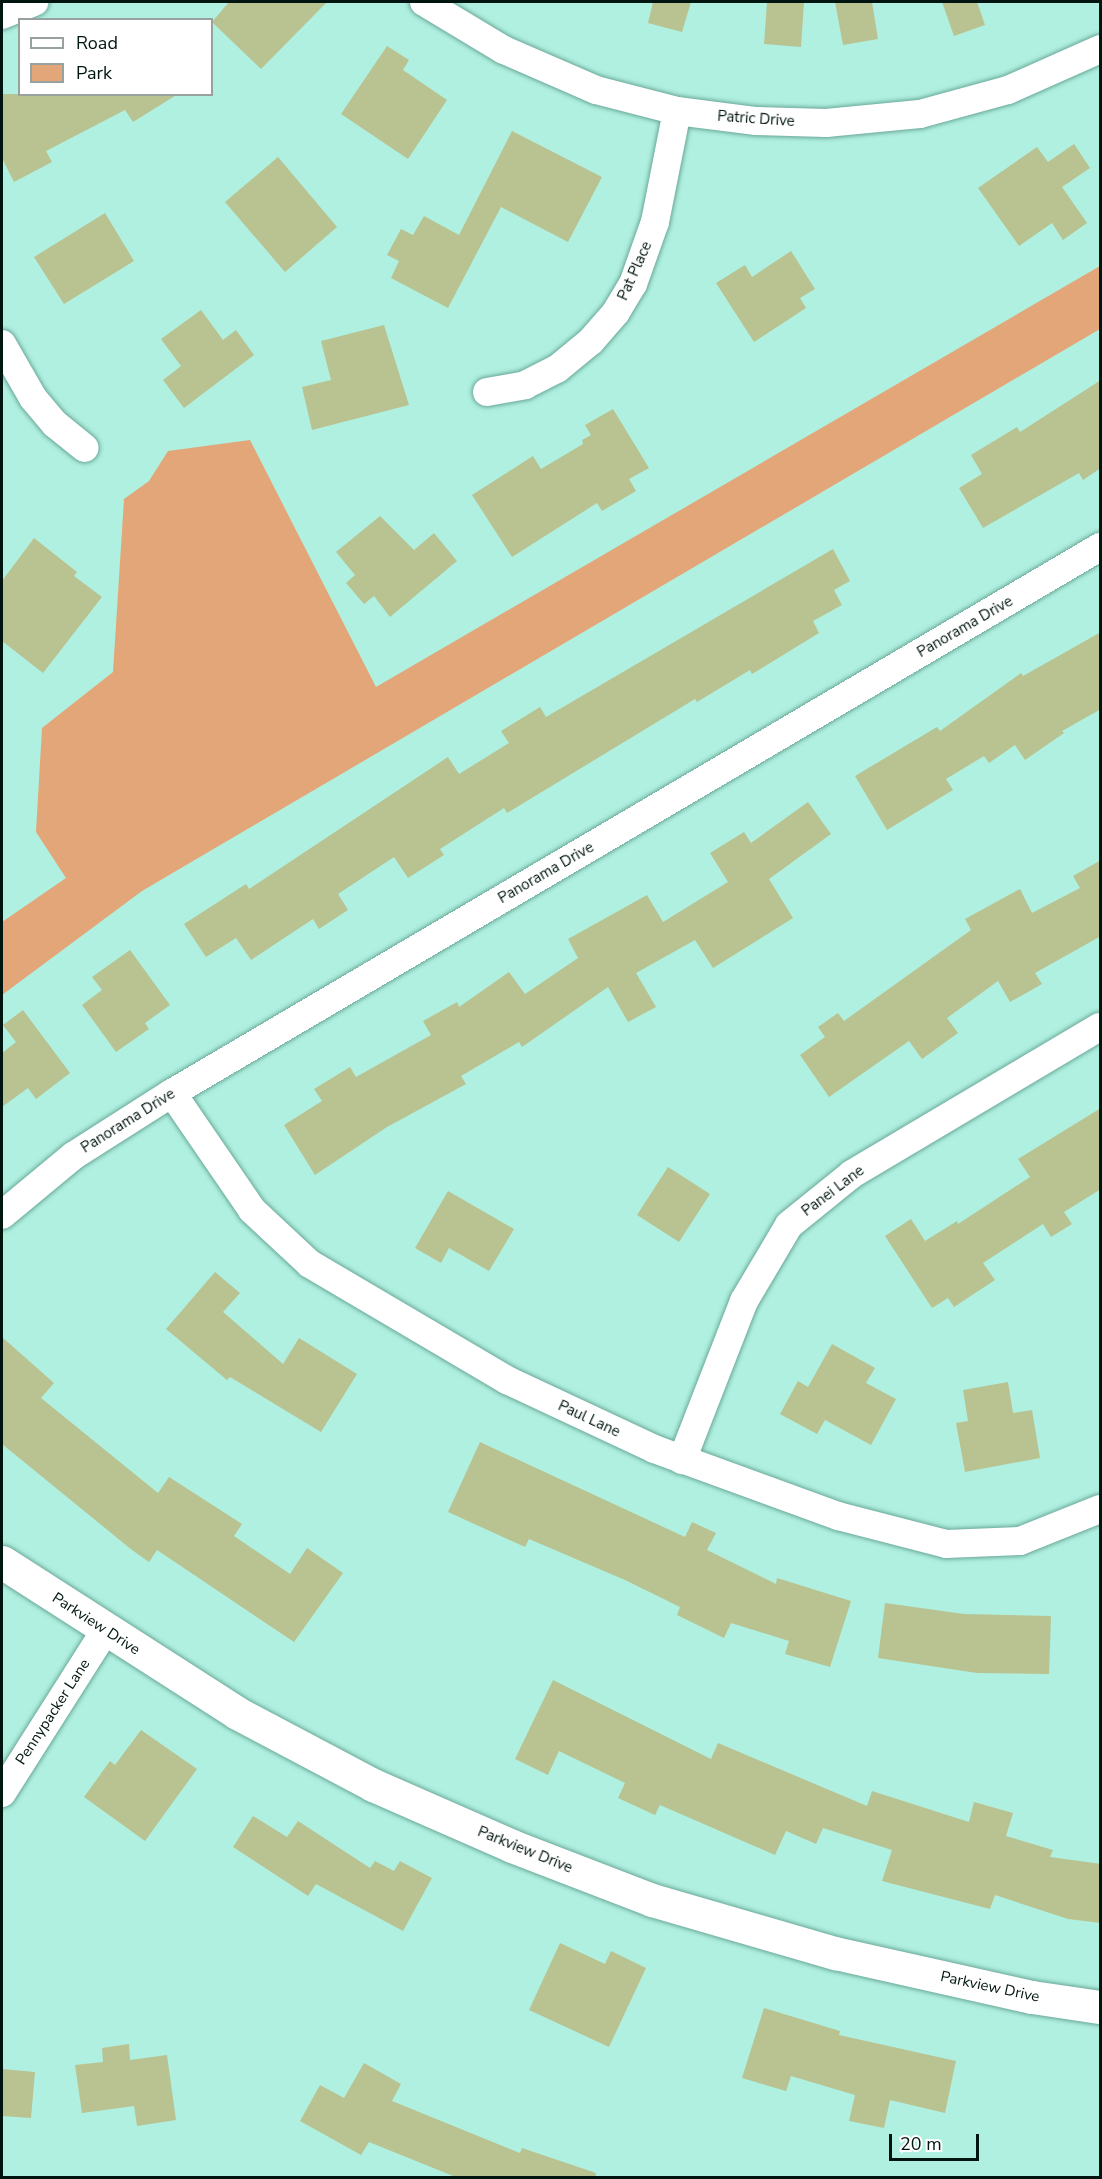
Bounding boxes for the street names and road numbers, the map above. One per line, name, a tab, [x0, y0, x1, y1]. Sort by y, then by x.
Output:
street label: Patric Drive	[717, 107, 795, 131]
street label: Pat Place	[614, 239, 656, 303]
street label: Panorama Drive	[914, 592, 1016, 662]
street label: Panorama Drive	[495, 838, 597, 908]
street label: Panorama Drive	[78, 1085, 178, 1157]
street label: Panei Lane	[798, 1162, 868, 1220]
street label: Paul Lane	[555, 1397, 623, 1441]
street label: Parkview Drive	[49, 1589, 143, 1659]
street label: Pennypacker Lane	[12, 1656, 94, 1768]
street label: Parkview Drive	[475, 1823, 575, 1877]
street label: Parkview Drive	[939, 1968, 1041, 2006]

